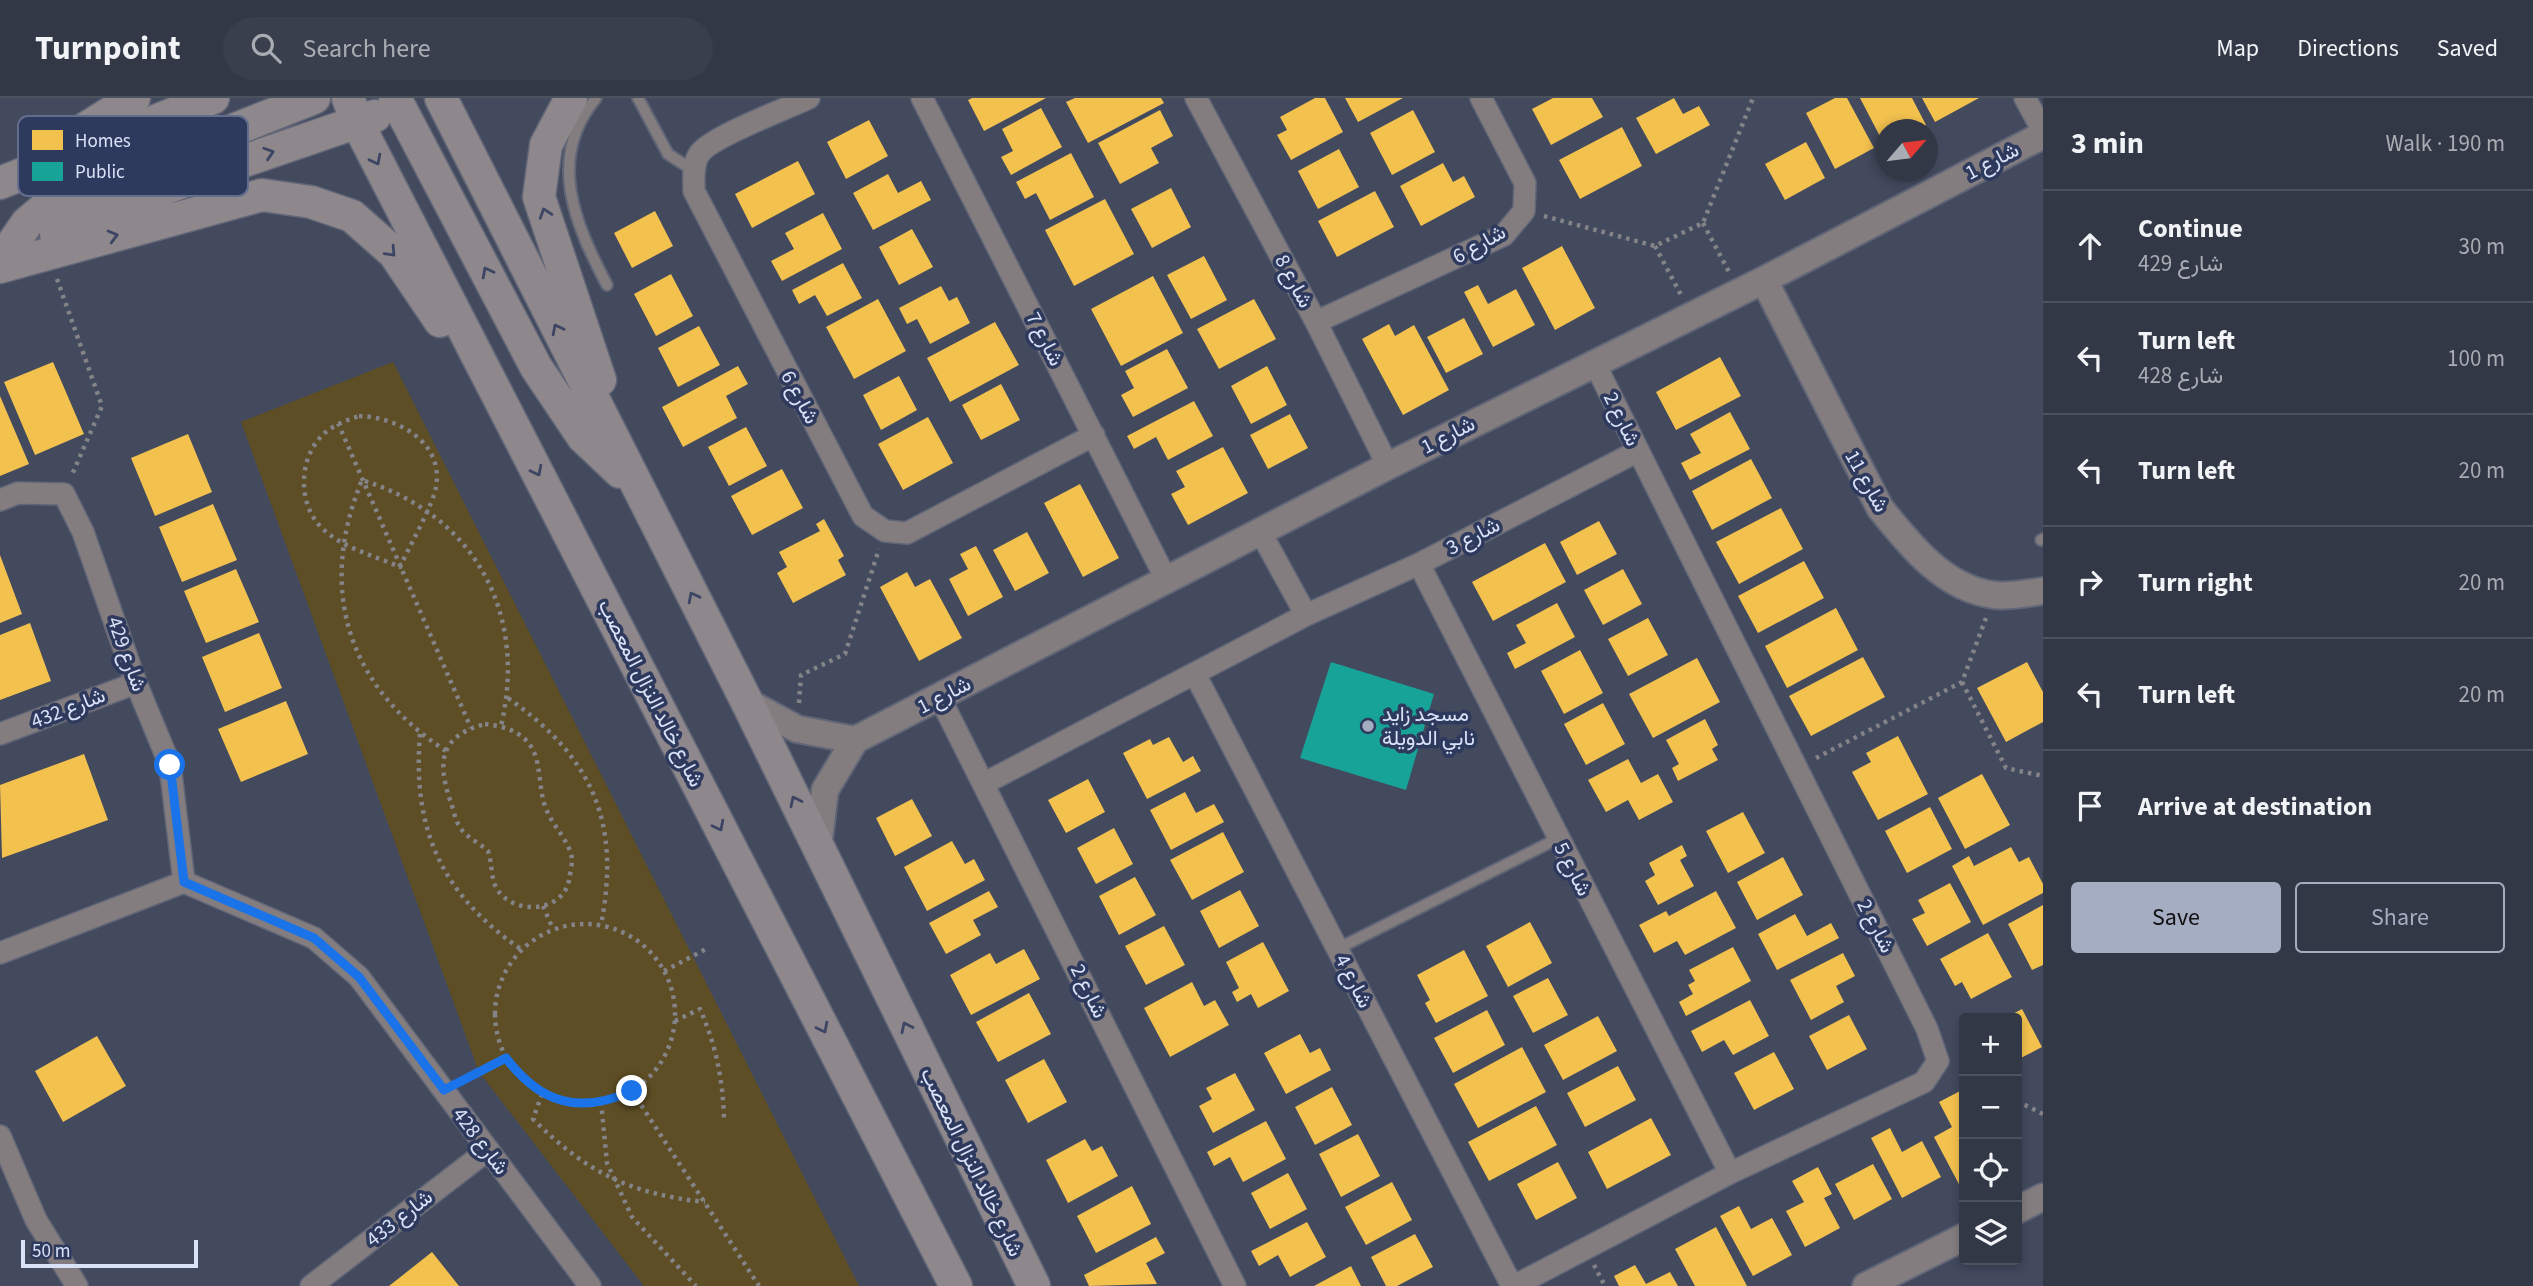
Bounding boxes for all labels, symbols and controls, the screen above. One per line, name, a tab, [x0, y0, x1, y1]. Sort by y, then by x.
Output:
search box	[223, 17, 713, 80]
text: Turnpoint	[35, 25, 181, 72]
icon: search	[247, 29, 285, 67]
text: Search here	[303, 30, 431, 67]
text: Map	[2216, 31, 2259, 66]
text: Directions	[2297, 31, 2399, 66]
text: Saved	[2437, 31, 2498, 66]
legend	[18, 116, 248, 196]
north arrow	[1875, 119, 1938, 182]
text: 3 min	[2071, 122, 2144, 165]
text: Walk · 190 m	[2386, 127, 2505, 160]
text: Homes	[75, 128, 131, 155]
street label: شارع 1	[1960, 135, 2024, 187]
one-way arrow	[262, 147, 275, 161]
one-way arrow	[368, 153, 382, 165]
text: Public	[75, 159, 125, 186]
one-way arrow	[539, 208, 553, 220]
text: Continue	[2138, 210, 2243, 247]
street label: شارع 6	[1447, 217, 1511, 271]
icon: ahead	[2071, 227, 2109, 265]
one-way arrow	[107, 229, 119, 244]
text: 30 m	[2458, 230, 2505, 263]
one-way arrow	[383, 244, 395, 257]
text: شارع 429	[2138, 247, 2223, 280]
street label: شارع 8	[1267, 249, 1321, 313]
one-way arrow	[481, 267, 495, 279]
street label: شارع 7	[1019, 307, 1071, 371]
text: Turn left	[2138, 322, 2235, 359]
one-way arrow	[552, 324, 566, 336]
icon: left	[2071, 339, 2109, 377]
text: 100 m	[2447, 342, 2505, 375]
text: شارع 428	[2138, 359, 2223, 392]
street label: شارع 6	[773, 365, 827, 429]
street label: شارع 2	[1596, 387, 1648, 451]
street label: شارع 1	[1416, 409, 1480, 461]
street label: شارع 11	[1838, 444, 1896, 518]
icon: left	[2071, 451, 2109, 489]
text: Turn left	[2138, 452, 2235, 489]
text: 20 m	[2458, 454, 2505, 487]
one-way arrow	[528, 464, 542, 476]
street label: شارع 3	[1441, 510, 1505, 562]
icon: right	[2071, 563, 2109, 601]
text: Turn right	[2138, 564, 2253, 601]
text: 20 m	[2458, 566, 2505, 599]
one-way arrow	[688, 592, 701, 605]
street label: شارع خالد النزال المعصب	[591, 594, 711, 792]
street label: شارع 429	[100, 612, 154, 696]
street label: شارع 1	[912, 669, 976, 721]
icon: left	[2071, 675, 2109, 713]
text: Turn left	[2138, 676, 2235, 713]
text: 20 m	[2458, 678, 2505, 711]
street label: شارع 432	[26, 680, 110, 736]
place label: مسجد زايد نابي الدويلة	[1382, 699, 1475, 755]
marker: مسجد زايد نابي الدويلة	[1360, 718, 1376, 734]
route start	[154, 749, 185, 780]
icon: arrive	[2071, 787, 2109, 825]
text: Arrive at destination	[2138, 788, 2372, 825]
one-way arrow	[789, 796, 803, 808]
one-way arrow	[711, 819, 725, 831]
street label: شارع 5	[1547, 837, 1599, 901]
button: Save	[2071, 882, 2281, 953]
button: Share	[2295, 882, 2505, 953]
street label: شارع 2	[1850, 894, 1902, 958]
street label: شارع 4	[1328, 949, 1380, 1013]
street label: شارع 2	[1063, 959, 1115, 1023]
map controls	[1959, 1013, 2022, 1265]
button: +	[1959, 1013, 2022, 1076]
one-way arrow	[815, 1021, 829, 1033]
one-way arrow	[900, 1022, 914, 1034]
street label: شارع خالد النزال المعصب	[913, 1062, 1031, 1262]
route end	[616, 1075, 647, 1106]
button: −	[1959, 1076, 2022, 1139]
street label: شارع 428	[446, 1101, 516, 1181]
button: locate	[1959, 1139, 2022, 1202]
street label: شارع 433	[359, 1182, 439, 1254]
button: layers	[1959, 1202, 2022, 1265]
scale bar	[21, 1237, 198, 1269]
text: 50 m	[32, 1238, 70, 1265]

